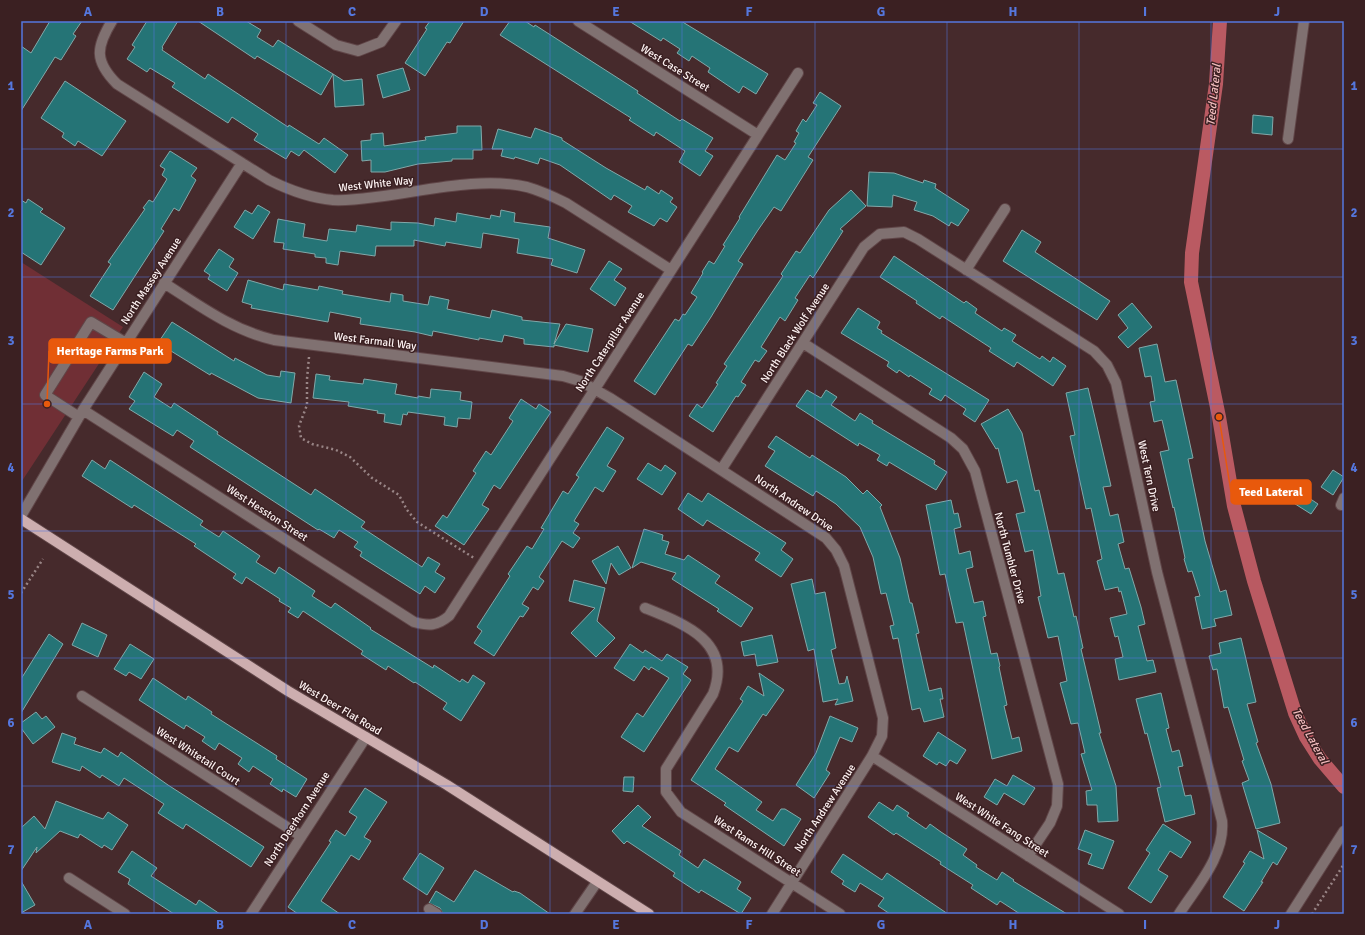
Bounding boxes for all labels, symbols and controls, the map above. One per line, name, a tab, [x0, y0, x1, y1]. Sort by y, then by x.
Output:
text: A	[84, 4, 93, 20]
text: B	[216, 4, 224, 20]
text: C	[348, 4, 356, 20]
text: D	[480, 4, 489, 20]
text: E	[612, 4, 620, 20]
text: F	[746, 4, 753, 20]
text: G	[877, 4, 885, 20]
text: H	[1009, 4, 1017, 20]
text: I	[1143, 4, 1147, 20]
text: J	[1274, 4, 1280, 20]
street label: West Case Street	[638, 42, 712, 95]
water label: Teed Lateral	[1203, 62, 1225, 127]
text: 1	[7, 78, 15, 94]
text: 1	[1350, 78, 1358, 94]
street label: West White Way	[338, 174, 415, 194]
text: 2	[7, 205, 15, 221]
text: 2	[1350, 205, 1358, 221]
street label: North Massey Avenue	[118, 235, 184, 327]
street label: North Black Wolf Avenue	[758, 281, 832, 385]
street label: North Caterpillar Avenue	[573, 290, 647, 394]
street label: West Farmall Way	[333, 329, 418, 353]
text: 3	[7, 333, 15, 349]
text: 3	[1350, 333, 1358, 349]
callout: Heritage Farms Park	[49, 339, 171, 363]
text: Heritage Farms Park	[57, 344, 164, 359]
street label: West Tern Drive	[1135, 439, 1163, 513]
text: 4	[7, 460, 15, 476]
text: 4	[1350, 460, 1358, 476]
street label: North Andrew Drive	[752, 472, 836, 534]
callout: Teed Lateral	[1231, 480, 1311, 504]
street label: West Hesston Street	[224, 482, 310, 544]
text: Teed Lateral	[1239, 485, 1303, 500]
street label: North Tumbler Drive	[991, 511, 1029, 605]
text: 5	[7, 587, 15, 603]
text: 5	[1350, 587, 1358, 603]
street label: West Deer Flat Road	[296, 678, 384, 738]
water label: Teed Lateral	[1288, 705, 1332, 768]
text: 6	[7, 715, 15, 731]
text: 6	[1350, 715, 1358, 731]
street label: West Whitetail Court	[154, 724, 243, 788]
street label: North Andrew Avenue	[792, 762, 858, 854]
street label: North Deerhorn Avenue	[261, 769, 333, 869]
street label: West White Fang Street	[953, 790, 1051, 860]
street label: West Rams Hill Street	[711, 813, 803, 879]
text: 7	[7, 842, 15, 858]
text: 7	[1350, 842, 1358, 858]
text: A	[84, 917, 93, 933]
text: B	[216, 917, 224, 933]
text: C	[348, 917, 356, 933]
text: D	[480, 917, 489, 933]
text: E	[612, 917, 620, 933]
text: F	[746, 917, 753, 933]
text: G	[877, 917, 885, 933]
text: H	[1009, 917, 1017, 933]
text: I	[1143, 917, 1147, 933]
text: J	[1274, 917, 1280, 933]

